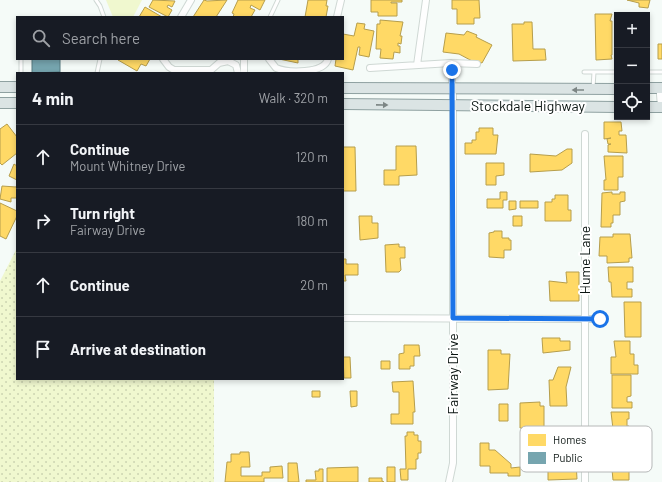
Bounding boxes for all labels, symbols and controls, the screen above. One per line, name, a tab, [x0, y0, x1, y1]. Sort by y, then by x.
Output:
map controls	[614, 12, 650, 120]
button: +	[614, 12, 650, 48]
search box	[16, 16, 344, 60]
icon: search	[30, 27, 52, 49]
text: Search here	[62, 29, 140, 47]
button: −	[614, 48, 650, 84]
route end	[443, 61, 461, 79]
button: locate	[614, 84, 650, 120]
one-way arrow	[571, 87, 584, 93]
text: 4 min	[32, 88, 74, 108]
text: Walk · 320 m	[259, 90, 328, 106]
street label: Stockdale Highway	[471, 97, 586, 114]
one-way arrow	[376, 102, 389, 108]
text: Continue	[70, 140, 130, 158]
icon: ahead	[32, 146, 54, 168]
text: 120 m	[296, 149, 328, 165]
text: Mount Whitney Drive	[70, 158, 185, 174]
text: Turn right	[70, 204, 135, 222]
icon: right	[32, 210, 54, 232]
text: 180 m	[296, 213, 328, 229]
text: Fairway Drive	[70, 222, 145, 238]
street label: Hume Lane	[576, 226, 593, 294]
icon: ahead	[32, 274, 54, 296]
text: Continue	[70, 276, 130, 294]
text: 20 m	[300, 277, 328, 293]
route start	[591, 310, 609, 328]
street label: Fairway Drive	[444, 333, 461, 415]
icon: arrive	[32, 338, 54, 360]
text: Arrive at destination	[70, 340, 206, 358]
legend	[520, 426, 652, 472]
text: Homes	[553, 433, 586, 446]
text: Public	[553, 451, 583, 464]

